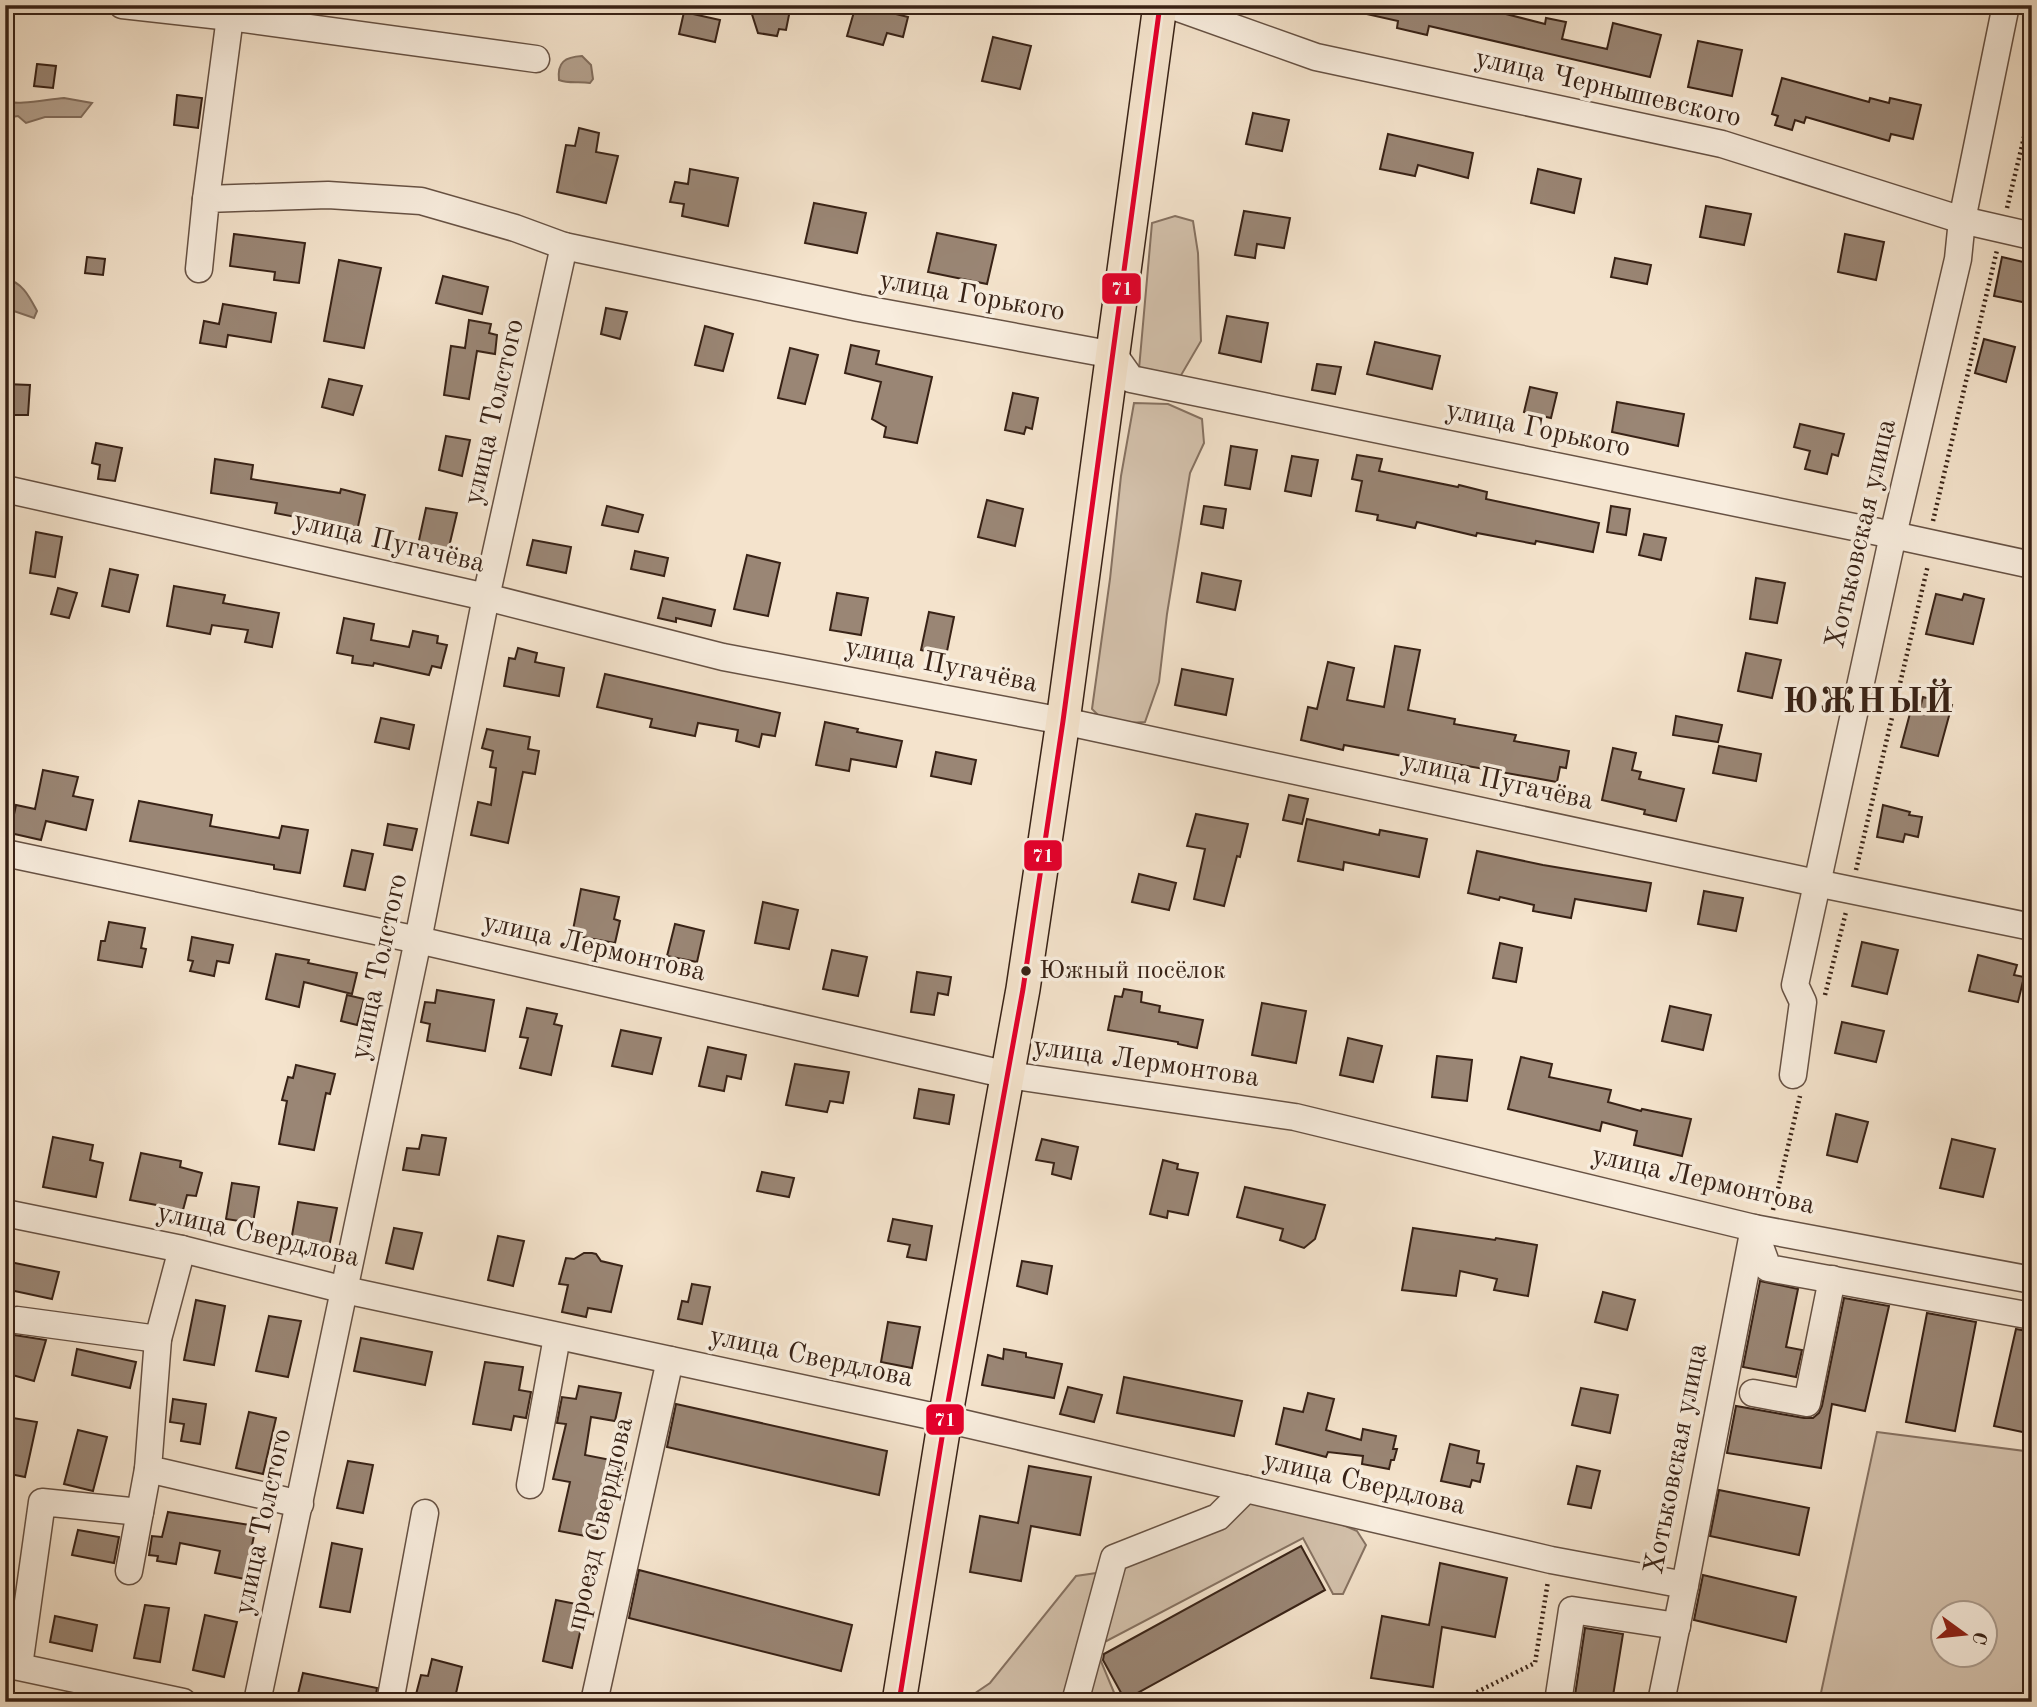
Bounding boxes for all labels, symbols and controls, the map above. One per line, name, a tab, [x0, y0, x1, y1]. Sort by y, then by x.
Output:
street label: улица Чернышевского	[1472, 45, 1744, 133]
street label: улица Горького	[877, 267, 1067, 327]
line badge: 71	[1101, 272, 1142, 305]
text: 71	[1111, 281, 1133, 300]
street label: улица Толстого	[460, 317, 530, 507]
street label: улица Горького	[1443, 397, 1633, 463]
street label: Хотьковская улица	[1822, 416, 1902, 651]
street label: улица Пугачёва	[291, 507, 488, 579]
street label: улица Пугачёва	[842, 634, 1040, 698]
district label: ЮЖНЫЙ	[1783, 678, 1955, 720]
street label: улица Пугачёва	[1398, 748, 1596, 816]
line badge: 71	[1023, 839, 1063, 872]
text: 71	[1032, 848, 1054, 867]
street label: улица Толстого	[347, 871, 413, 1063]
street label: улица Лермонтова	[480, 909, 709, 987]
place label: Южный посёлок	[1039, 958, 1226, 984]
marker: Южный посёлок	[1019, 964, 1033, 978]
street label: улица Лермонтова	[1031, 1033, 1261, 1093]
street label: улица Лермонтова	[1589, 1142, 1818, 1220]
street label: улица Свердлова	[154, 1199, 362, 1273]
street label: улица Свердлова	[707, 1323, 915, 1393]
street label: Хотьковская улица	[1641, 1341, 1713, 1577]
line badge: 71	[925, 1403, 965, 1436]
text: 71	[934, 1412, 956, 1431]
street label: проезд Свердлова	[563, 1414, 639, 1633]
street label: улица Толстого	[231, 1426, 297, 1618]
street label: улица Свердлова	[1260, 1447, 1468, 1521]
north arrow	[1928, 1598, 1998, 1668]
text: С	[1967, 1629, 1989, 1646]

